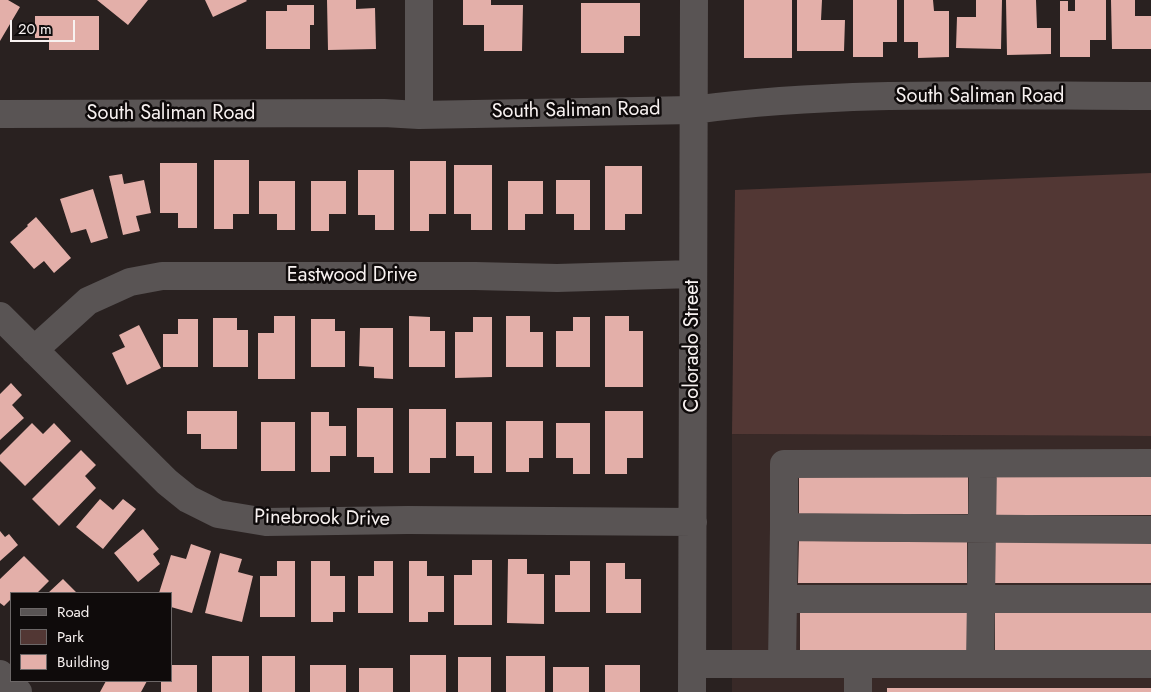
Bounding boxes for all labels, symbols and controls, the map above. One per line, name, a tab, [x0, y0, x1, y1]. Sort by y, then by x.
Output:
scale bar	[12, 10, 78, 42]
text: 20 m	[18, 18, 52, 40]
street label: South Saliman Road	[896, 85, 1064, 109]
street label: South Saliman Road	[491, 98, 661, 124]
street label: South Saliman Road	[87, 102, 255, 126]
street label: Eastwood Drive	[287, 264, 417, 288]
street label: Colorado Street	[681, 280, 705, 412]
street label: Pinebrook Drive	[254, 506, 390, 532]
legend	[10, 592, 172, 682]
text: Road	[57, 601, 89, 623]
text: Park	[57, 626, 84, 648]
text: Building	[57, 651, 109, 673]

